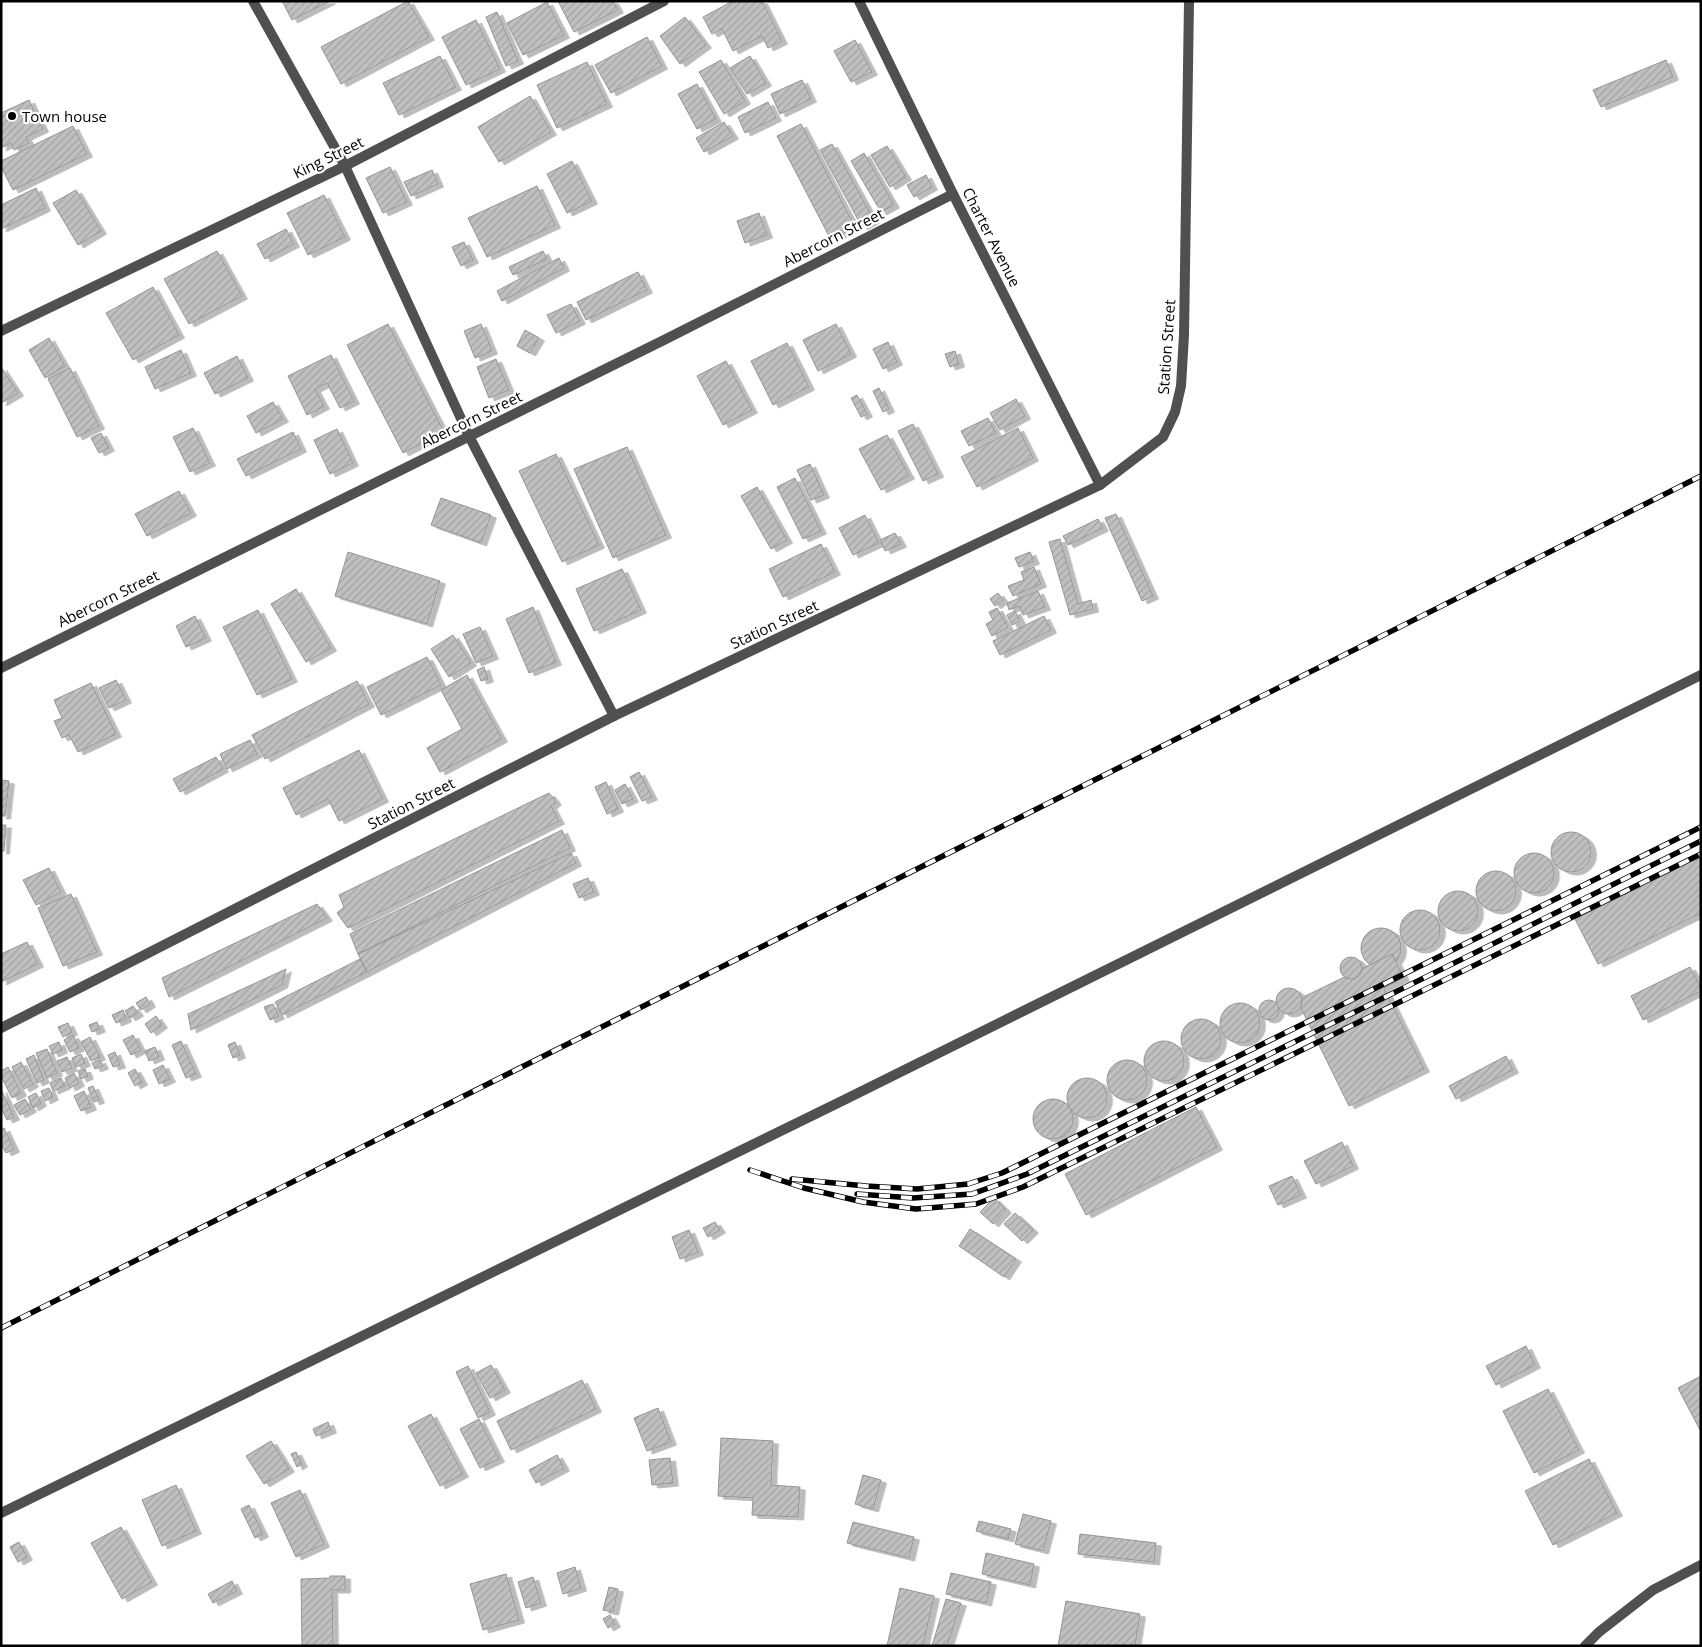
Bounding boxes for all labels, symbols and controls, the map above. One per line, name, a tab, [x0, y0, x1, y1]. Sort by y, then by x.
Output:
place label: Town house	[22, 106, 107, 126]
marker: Town house	[6, 110, 18, 122]
street label: King Street	[289, 131, 367, 183]
street label: Charter Avenue	[958, 184, 1026, 290]
street label: Abercorn Street	[779, 203, 887, 271]
street label: Station Street	[1153, 299, 1179, 395]
street label: Abercorn Street	[417, 386, 525, 452]
street label: Abercorn Street	[54, 565, 162, 631]
street label: Station Street	[727, 595, 821, 653]
street label: Station Street	[364, 773, 458, 833]

